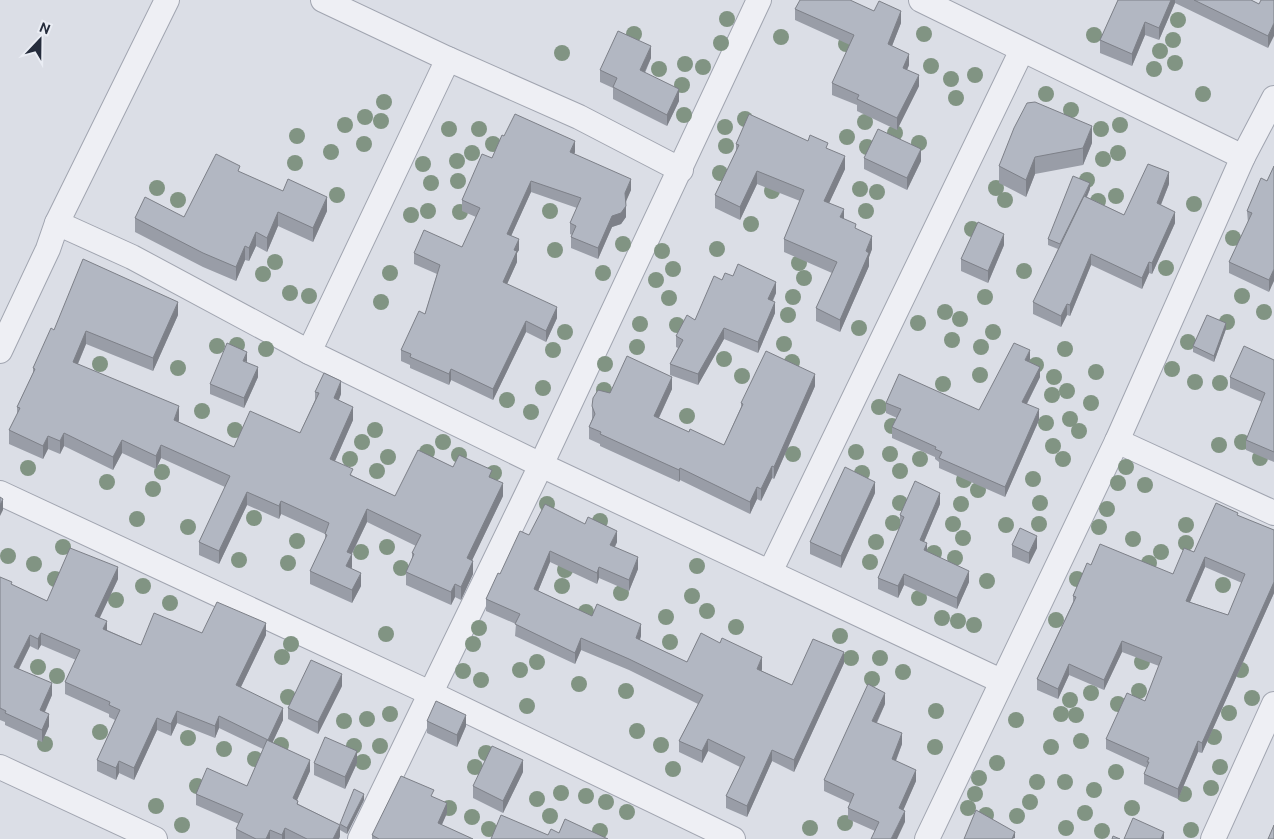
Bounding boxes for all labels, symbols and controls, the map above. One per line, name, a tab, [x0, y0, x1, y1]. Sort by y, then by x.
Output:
north arrow	[15, 15, 65, 65]
text: N	[37, 19, 53, 37]

